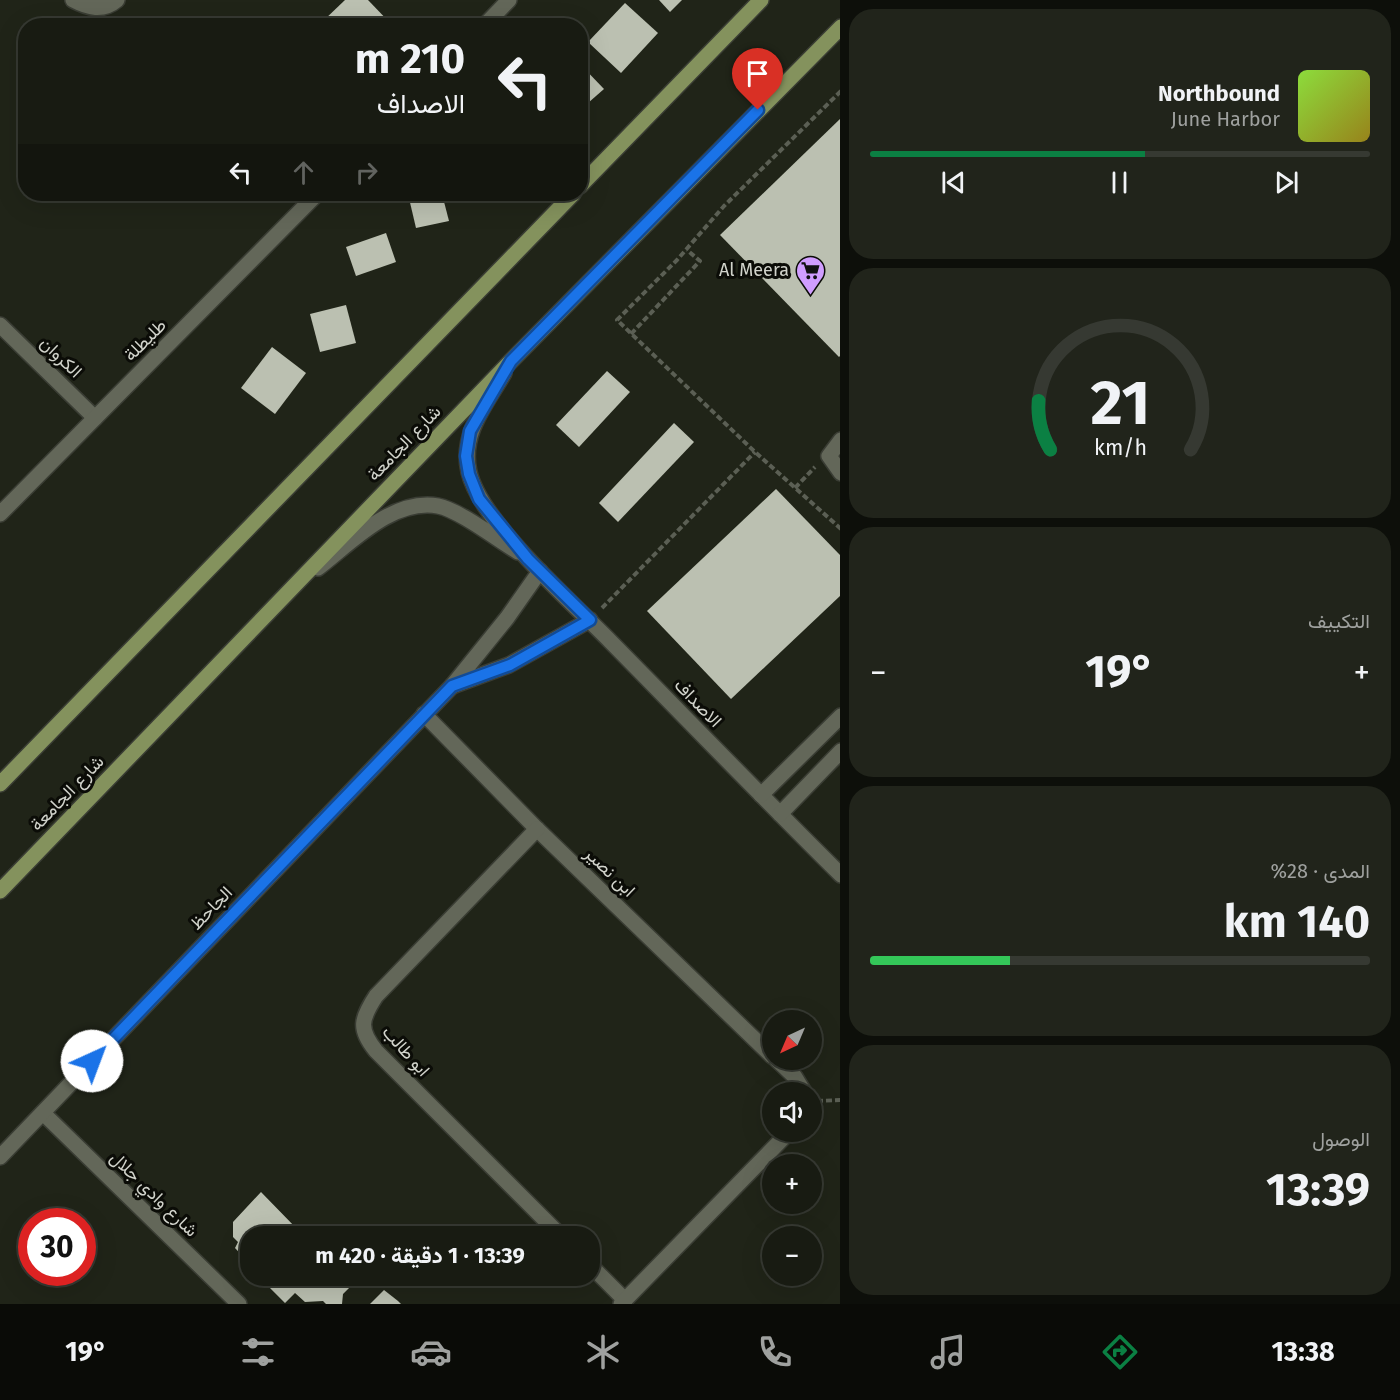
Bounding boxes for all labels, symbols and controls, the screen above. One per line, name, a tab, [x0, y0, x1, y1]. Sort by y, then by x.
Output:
text: 210 m	[355, 34, 465, 84]
icon: left	[486, 42, 564, 120]
pin	[732, 48, 783, 110]
icon: arrive	[741, 57, 774, 90]
text: Northbound	[1158, 80, 1280, 107]
text: الاصداف	[377, 88, 465, 120]
text: June Harbor	[1171, 107, 1280, 131]
icon: left	[224, 156, 257, 189]
icon: ahead	[287, 156, 320, 189]
icon: right	[350, 156, 383, 189]
icon: previous	[937, 166, 970, 199]
icon: pause	[1103, 166, 1136, 199]
icon: next	[1270, 166, 1303, 199]
supermarket icon: Al Meera	[794, 254, 826, 296]
place label: Al Meera	[719, 259, 789, 281]
street label: طليطلة	[119, 314, 171, 366]
street label: الكروان	[36, 332, 86, 382]
text: 21	[1090, 366, 1150, 441]
street label: شارع الجامعة	[363, 401, 446, 486]
text: km/h	[1093, 435, 1147, 461]
text: التكييف	[1308, 609, 1370, 633]
text: 19°	[1085, 645, 1155, 699]
text: −	[870, 653, 887, 693]
text: +	[1354, 653, 1370, 693]
street label: الاصداف	[670, 674, 726, 732]
street label: شارع الجامعة	[26, 751, 109, 836]
street label: ابن نصير	[579, 842, 640, 901]
text: المدى · 28%	[1271, 859, 1370, 883]
street label: الجاحظ	[185, 882, 237, 934]
text: 140 km	[1224, 895, 1370, 949]
north arrow	[762, 1010, 822, 1070]
map controls	[762, 1010, 822, 1286]
street label: ابو طالب	[378, 1021, 434, 1081]
position arrow	[60, 1029, 124, 1093]
button: sound	[762, 1082, 822, 1142]
text: الوصول	[1312, 1127, 1370, 1151]
street label: شارع وادي جلال	[103, 1147, 203, 1244]
button: +	[762, 1154, 822, 1214]
text: 13:39	[1266, 1163, 1370, 1217]
speed limit sign: 30	[18, 1208, 96, 1286]
button: −	[762, 1226, 822, 1286]
text: 13:39 · 1 دقيقة · 420 m	[315, 1242, 525, 1269]
icon: filters	[237, 1331, 279, 1373]
icon: car	[410, 1331, 452, 1373]
icon: climate	[582, 1331, 624, 1373]
icon: phone	[754, 1331, 796, 1373]
icon: music	[927, 1331, 969, 1373]
icon: directions	[1099, 1331, 1141, 1373]
text: 19°	[65, 1336, 107, 1368]
text: 13:38	[1272, 1336, 1335, 1368]

